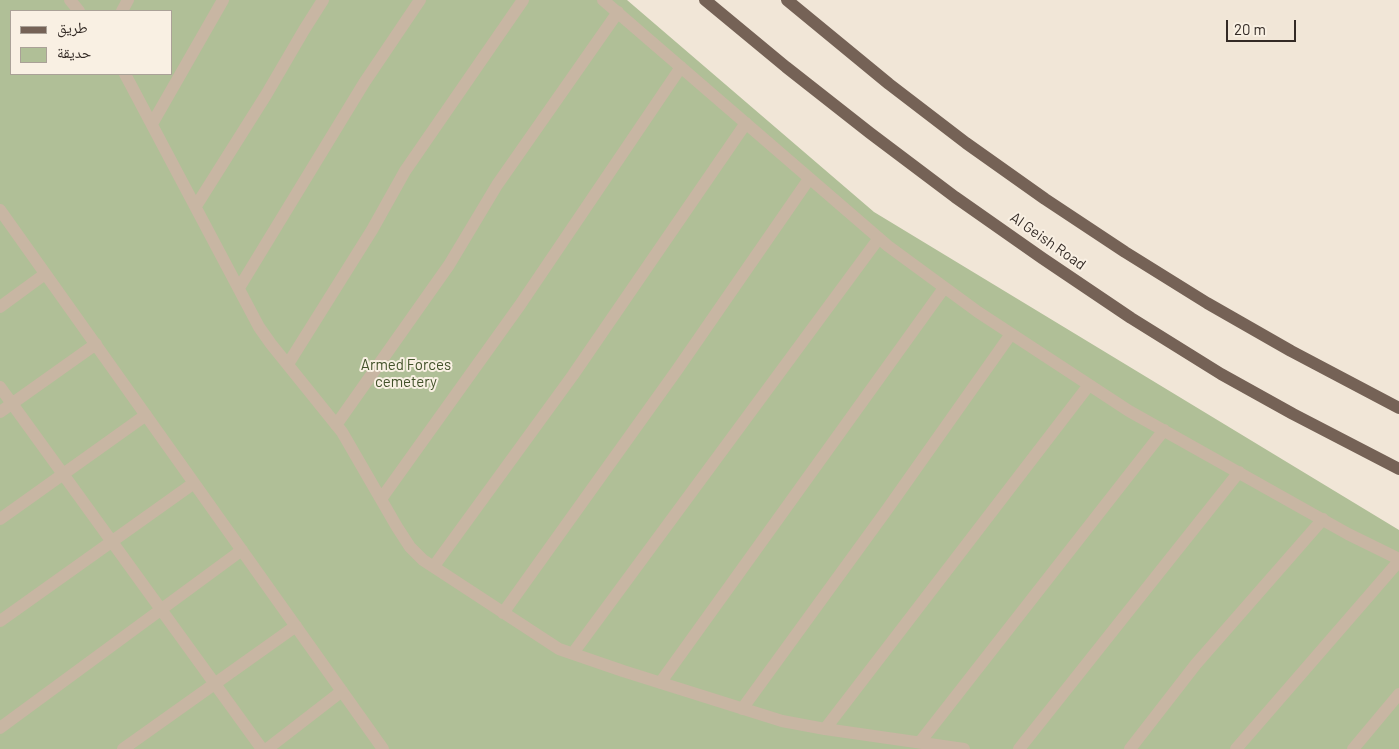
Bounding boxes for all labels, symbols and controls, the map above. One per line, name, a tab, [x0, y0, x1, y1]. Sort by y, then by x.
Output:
legend	[10, 10, 172, 75]
scale bar	[1229, 10, 1299, 42]
text: طريق	[57, 18, 88, 36]
text: 20 m	[1234, 20, 1266, 38]
text: حديقة	[57, 43, 91, 61]
street label: Al Geish Road	[1007, 208, 1089, 274]
park label: Armed Forces cemetery	[361, 356, 451, 391]

